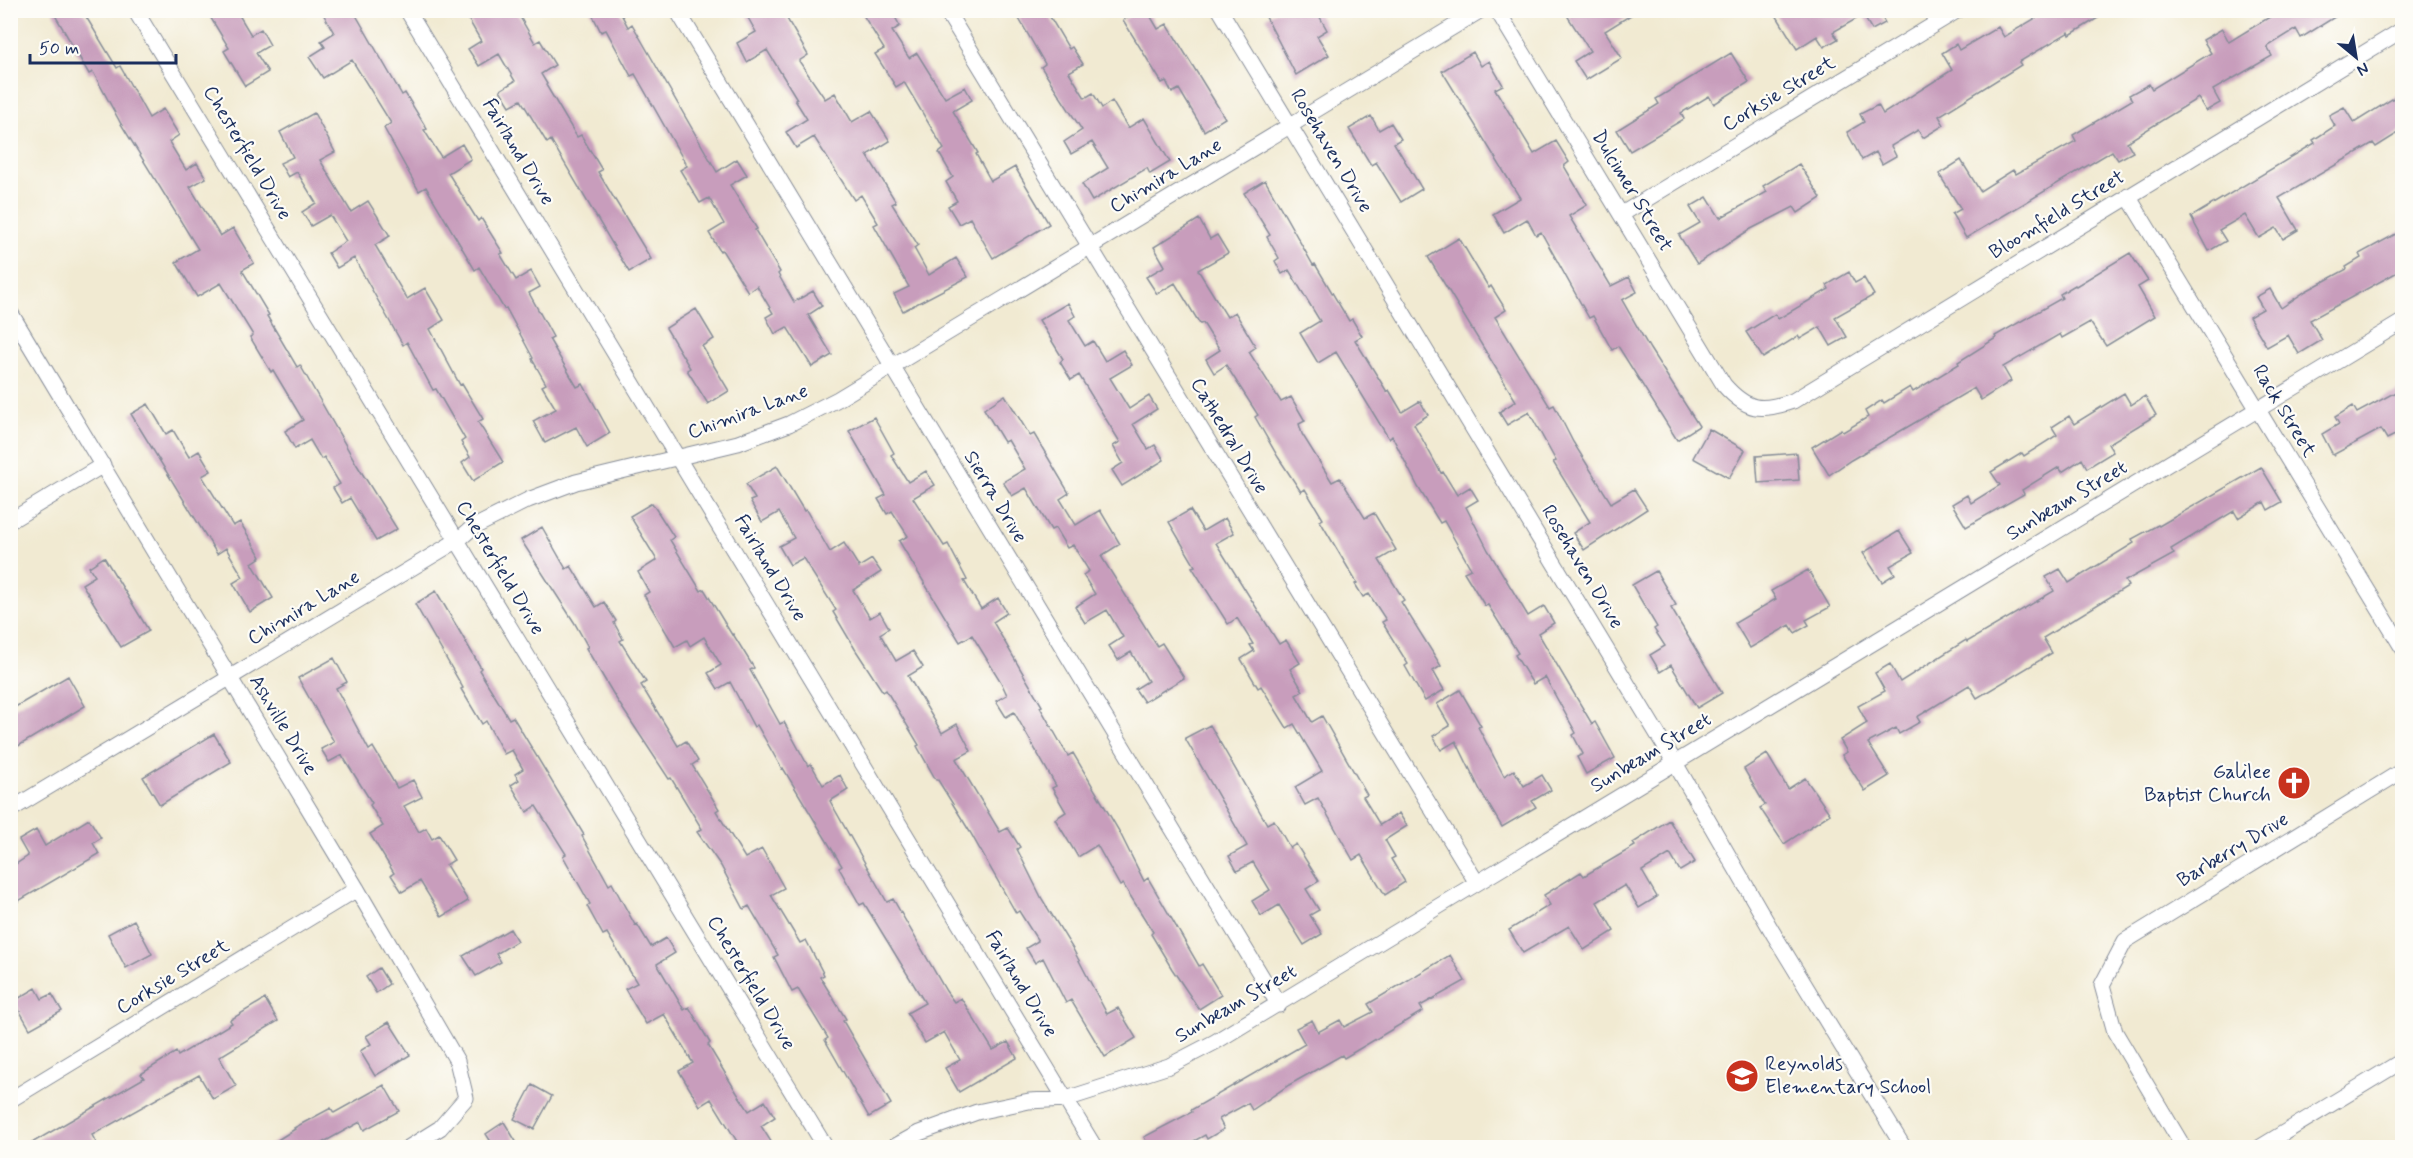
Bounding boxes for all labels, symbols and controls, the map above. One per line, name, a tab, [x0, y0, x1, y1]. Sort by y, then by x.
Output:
scale bar	[30, 27, 176, 65]
north arrow	[2326, 27, 2386, 87]
text: 50 m	[39, 37, 79, 61]
street label: Corksie Street	[1718, 50, 1841, 138]
text: N	[2353, 57, 2373, 80]
street label: Chesterfield Drive	[196, 81, 298, 225]
street label: Rosehaven Drive	[1283, 84, 1379, 218]
street label: Fairland Drive	[475, 93, 561, 211]
street label: Dulcimer Street	[1585, 125, 1679, 257]
street label: Chimira Lane	[1105, 132, 1227, 220]
street label: Bloomfield Street	[1984, 164, 2130, 266]
street label: Rack Street	[2246, 360, 2322, 463]
street label: Cathedral Drive	[1184, 373, 1274, 499]
street label: Chimira Lane	[684, 378, 812, 446]
street label: Sierra Drive	[957, 446, 1033, 548]
street label: Sunbeam Street	[2002, 454, 2132, 548]
street label: Chesterfield Drive	[449, 496, 551, 640]
street label: Rosehaven Drive	[1534, 500, 1630, 634]
street label: Fairland Drive	[727, 509, 813, 627]
street label: Chimira Lane	[243, 564, 365, 652]
street label: Ashville Drive	[242, 670, 324, 780]
street label: Sunbeam Street	[1586, 706, 1716, 800]
place label: Galilee Baptist Church	[2144, 759, 2271, 809]
church icon: Galilee Baptist Church	[2276, 765, 2312, 801]
street label: Barberry Drive	[2172, 806, 2294, 894]
street label: Chesterfield Drive	[700, 911, 802, 1055]
street label: Fairland Drive	[978, 925, 1064, 1043]
street label: Corksie Street	[112, 933, 235, 1021]
street label: Sunbeam Street	[1170, 958, 1302, 1050]
place label: Reynolds Elementary School	[1765, 1051, 1931, 1101]
school or university icon: Reynolds Elementary School	[1724, 1058, 1760, 1094]

